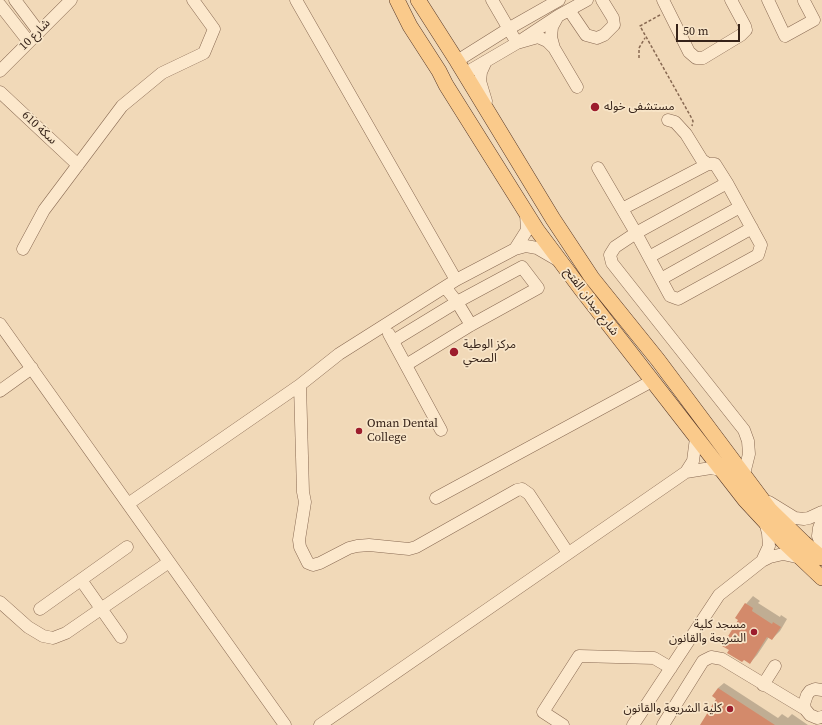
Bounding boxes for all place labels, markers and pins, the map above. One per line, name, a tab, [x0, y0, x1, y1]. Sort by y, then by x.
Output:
place label: مستشفى خوله	[604, 100, 674, 114]
marker: مستشفى خوله	[589, 101, 601, 113]
place label: مركز الوطية الصحي	[463, 338, 516, 366]
marker: مركز الوطية الصحي	[448, 346, 460, 358]
place label: Oman Dental College	[367, 417, 438, 445]
marker: Oman Dental College	[354, 426, 364, 436]
place label: مسجد كلية الشريعة والقانون	[669, 618, 746, 646]
marker: مسجد كلية الشريعة والقانون	[749, 627, 759, 637]
place label: كلية الشريعة والقانون	[623, 702, 722, 716]
marker: كلية الشريعة والقانون	[725, 704, 735, 714]

